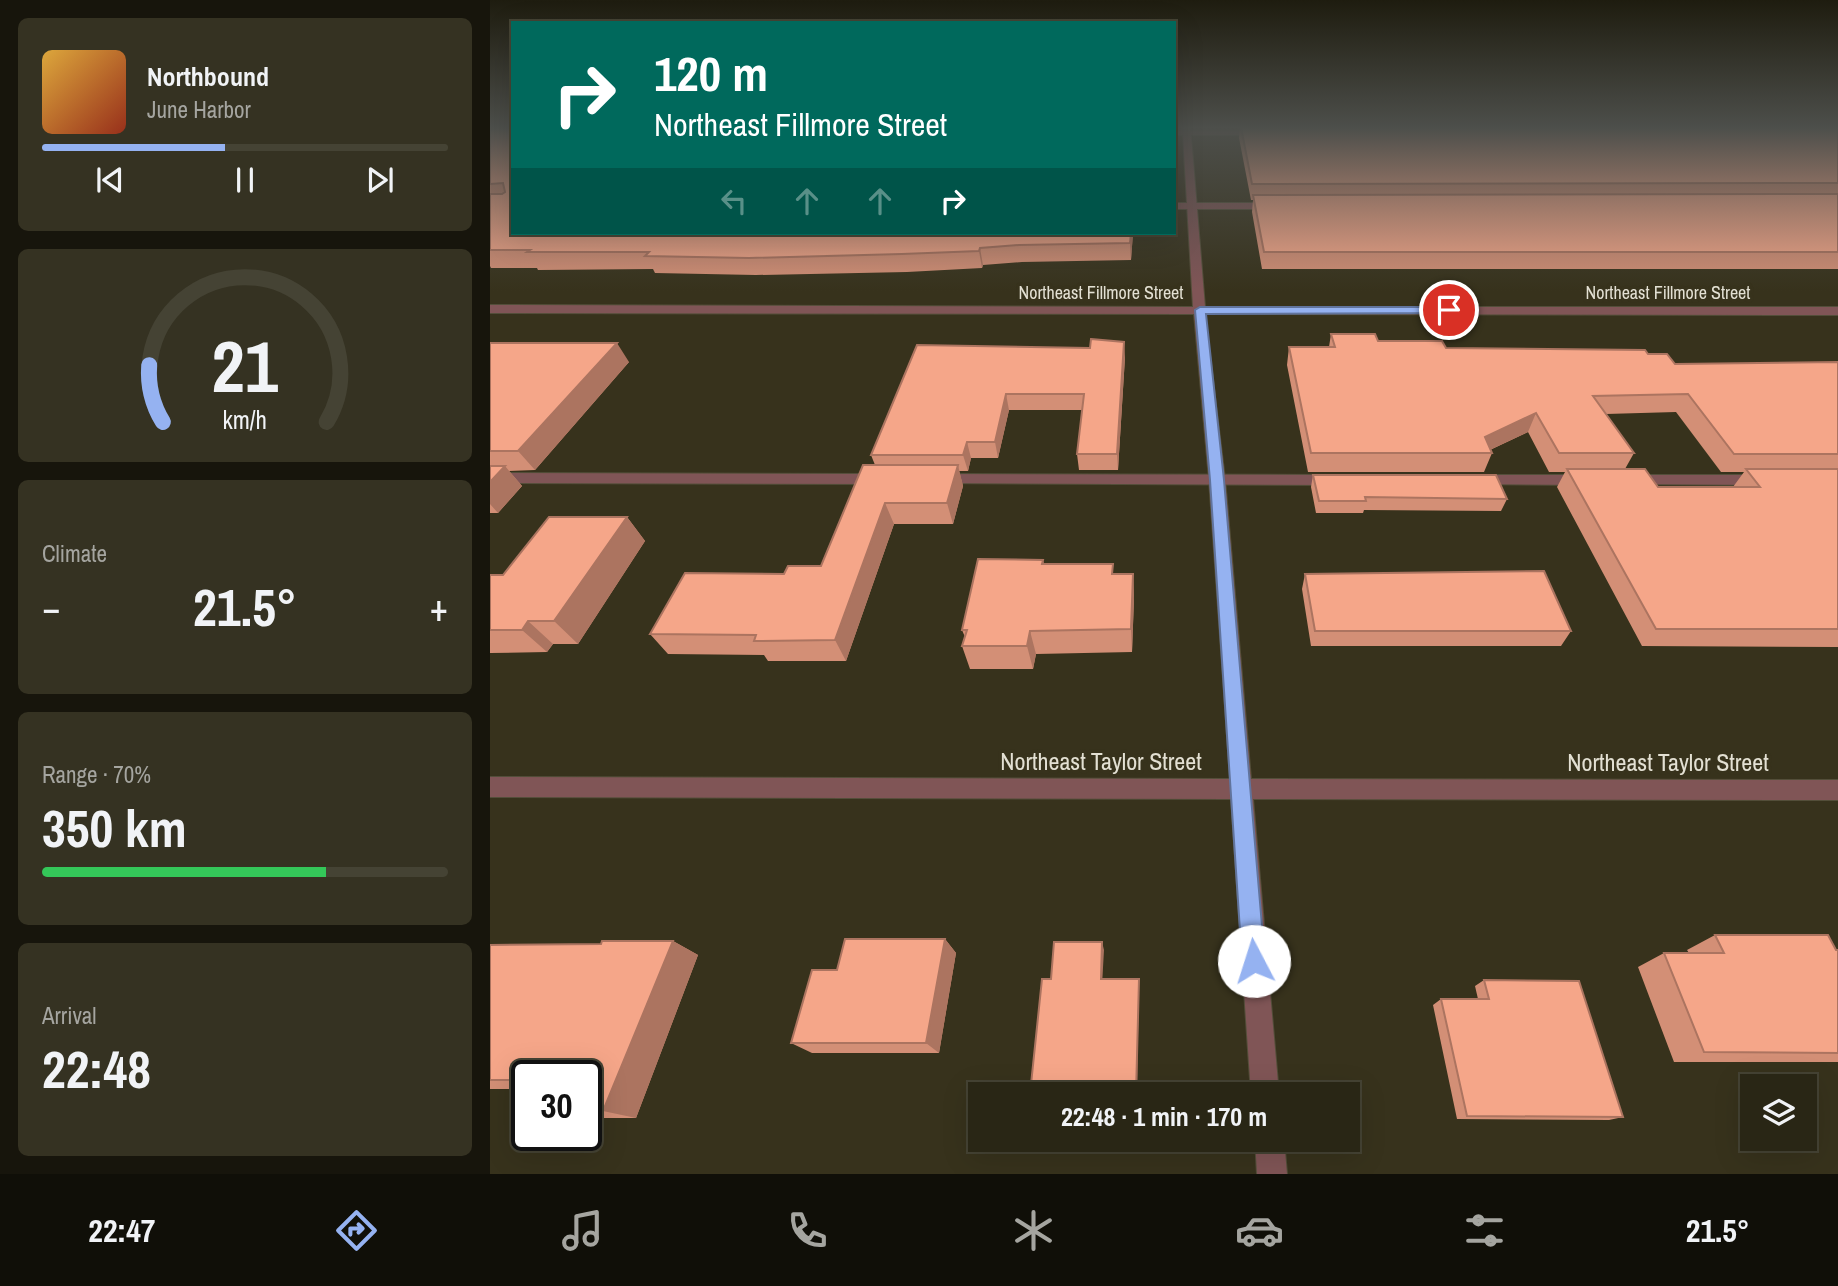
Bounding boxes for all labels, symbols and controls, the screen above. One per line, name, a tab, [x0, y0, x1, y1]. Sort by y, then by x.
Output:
text: 120 m	[654, 40, 768, 106]
icon: right	[539, 49, 630, 140]
text: Northbound	[147, 59, 269, 94]
text: June Harbor	[147, 94, 251, 125]
text: Northeast Fillmore Street	[654, 103, 947, 146]
icon: previous	[91, 161, 129, 199]
icon: pause	[226, 161, 264, 199]
icon: next	[361, 161, 399, 199]
icon: left	[715, 182, 753, 220]
icon: ahead	[788, 182, 826, 220]
icon: ahead	[861, 182, 899, 220]
icon: right	[934, 182, 972, 220]
street label: Northeast Fillmore Street	[1019, 280, 1183, 305]
pin	[1419, 280, 1479, 340]
street label: Northeast Fillmore Street	[1586, 280, 1750, 305]
icon: arrive	[1430, 291, 1468, 329]
text: 21	[212, 317, 279, 415]
text: km/h	[223, 403, 267, 437]
text: Climate	[42, 538, 107, 569]
text: 21.5°	[193, 572, 297, 642]
text: −	[42, 582, 60, 633]
text: +	[430, 582, 448, 633]
street label: Northeast Taylor Street	[1000, 745, 1202, 777]
street label: Northeast Taylor Street	[1567, 746, 1769, 778]
text: Range · 70%	[42, 759, 151, 790]
text: 350 km	[42, 793, 187, 863]
position arrow	[1217, 924, 1291, 998]
text: Arrival	[42, 1000, 97, 1031]
text: 22:48	[42, 1034, 151, 1104]
speed limit sign: 30	[511, 1060, 602, 1151]
map controls	[1740, 1074, 1817, 1151]
button: layers	[1740, 1074, 1817, 1151]
text: 22:48 · 1 min · 170 m	[1061, 1099, 1267, 1134]
icon: directions	[332, 1206, 381, 1255]
icon: music	[558, 1206, 607, 1255]
icon: phone	[783, 1206, 832, 1255]
icon: climate	[1009, 1206, 1058, 1255]
icon: car	[1235, 1206, 1284, 1255]
icon: filters	[1460, 1206, 1509, 1255]
text: 22:47	[88, 1209, 155, 1252]
text: 21.5°	[1686, 1209, 1750, 1252]

